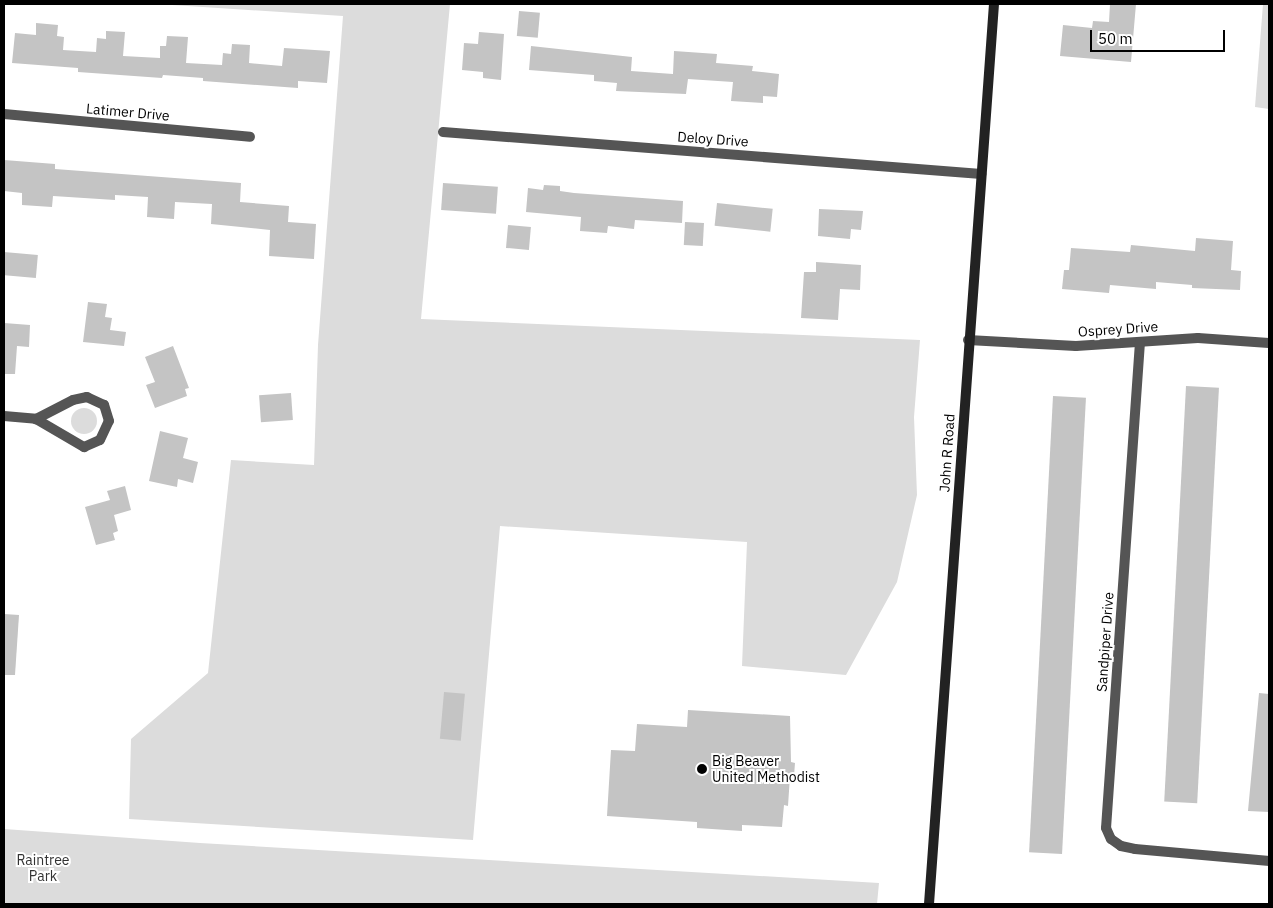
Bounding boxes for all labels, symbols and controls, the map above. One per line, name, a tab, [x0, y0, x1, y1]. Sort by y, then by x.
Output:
scale bar	[1093, 20, 1228, 52]
text: 50 m	[1098, 29, 1133, 48]
street label: Latimer Drive	[86, 100, 170, 124]
street label: Deloy Drive	[677, 128, 749, 150]
street label: Osprey Drive	[1077, 318, 1159, 340]
street label: John R Road	[936, 413, 958, 493]
street label: Sandpiper Drive	[1093, 592, 1117, 692]
place label: Big Beaver United Methodist	[712, 753, 820, 786]
marker: Big Beaver United Methodist	[696, 763, 708, 775]
park label: Raintree Park	[16, 852, 70, 884]

